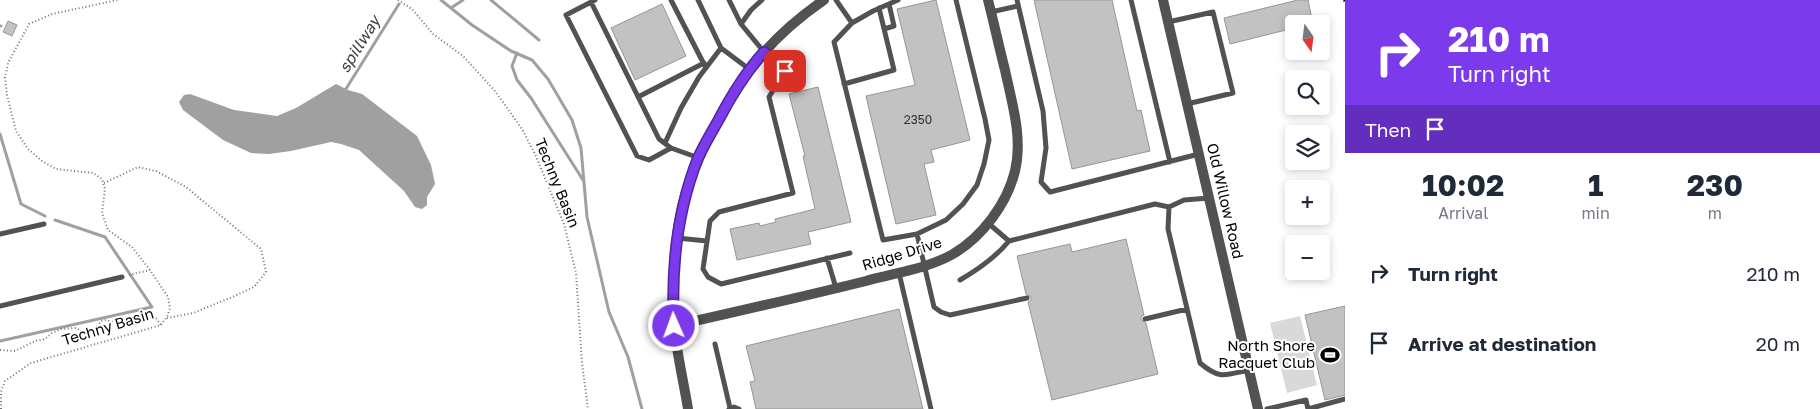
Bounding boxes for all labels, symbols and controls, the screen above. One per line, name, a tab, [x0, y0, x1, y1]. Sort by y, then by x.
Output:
water label: spillway	[334, 10, 385, 76]
north arrow	[1285, 15, 1330, 60]
map controls	[1285, 15, 1330, 280]
text: 210 m	[1448, 18, 1550, 60]
icon: right	[1365, 20, 1430, 85]
pin	[764, 50, 806, 92]
icon: arrive	[771, 57, 799, 85]
text: Turn right	[1448, 60, 1551, 87]
button: search	[1285, 70, 1330, 115]
house number: 2350	[904, 112, 932, 127]
icon: arrive	[1421, 115, 1449, 143]
text: Then	[1365, 118, 1411, 141]
button: layers	[1285, 125, 1330, 170]
street label: Techny Basin	[532, 135, 584, 230]
street label: Old Willow Road	[1204, 141, 1248, 260]
text: 10:02	[1422, 167, 1504, 203]
text: 1	[1588, 167, 1603, 203]
text: 230	[1687, 167, 1743, 203]
button: +	[1285, 180, 1330, 225]
text: Arrival	[1438, 203, 1488, 223]
text: min	[1581, 203, 1610, 223]
text: m	[1708, 203, 1722, 223]
street label: Ridge Drive	[860, 232, 944, 274]
button: −	[1285, 235, 1330, 280]
icon: right	[1365, 259, 1393, 287]
text: Turn right	[1408, 262, 1498, 285]
text: 210 m	[1746, 262, 1800, 285]
position arrow	[647, 299, 699, 351]
street label: Techny Basin	[60, 304, 156, 349]
icon: arrive	[1365, 329, 1393, 357]
text: Arrive at destination	[1408, 332, 1596, 355]
text: 20 m	[1756, 332, 1800, 355]
place label: North Shore Racquet Club	[1218, 336, 1315, 371]
sports icon: North Shore Racquet Club	[1319, 344, 1341, 366]

